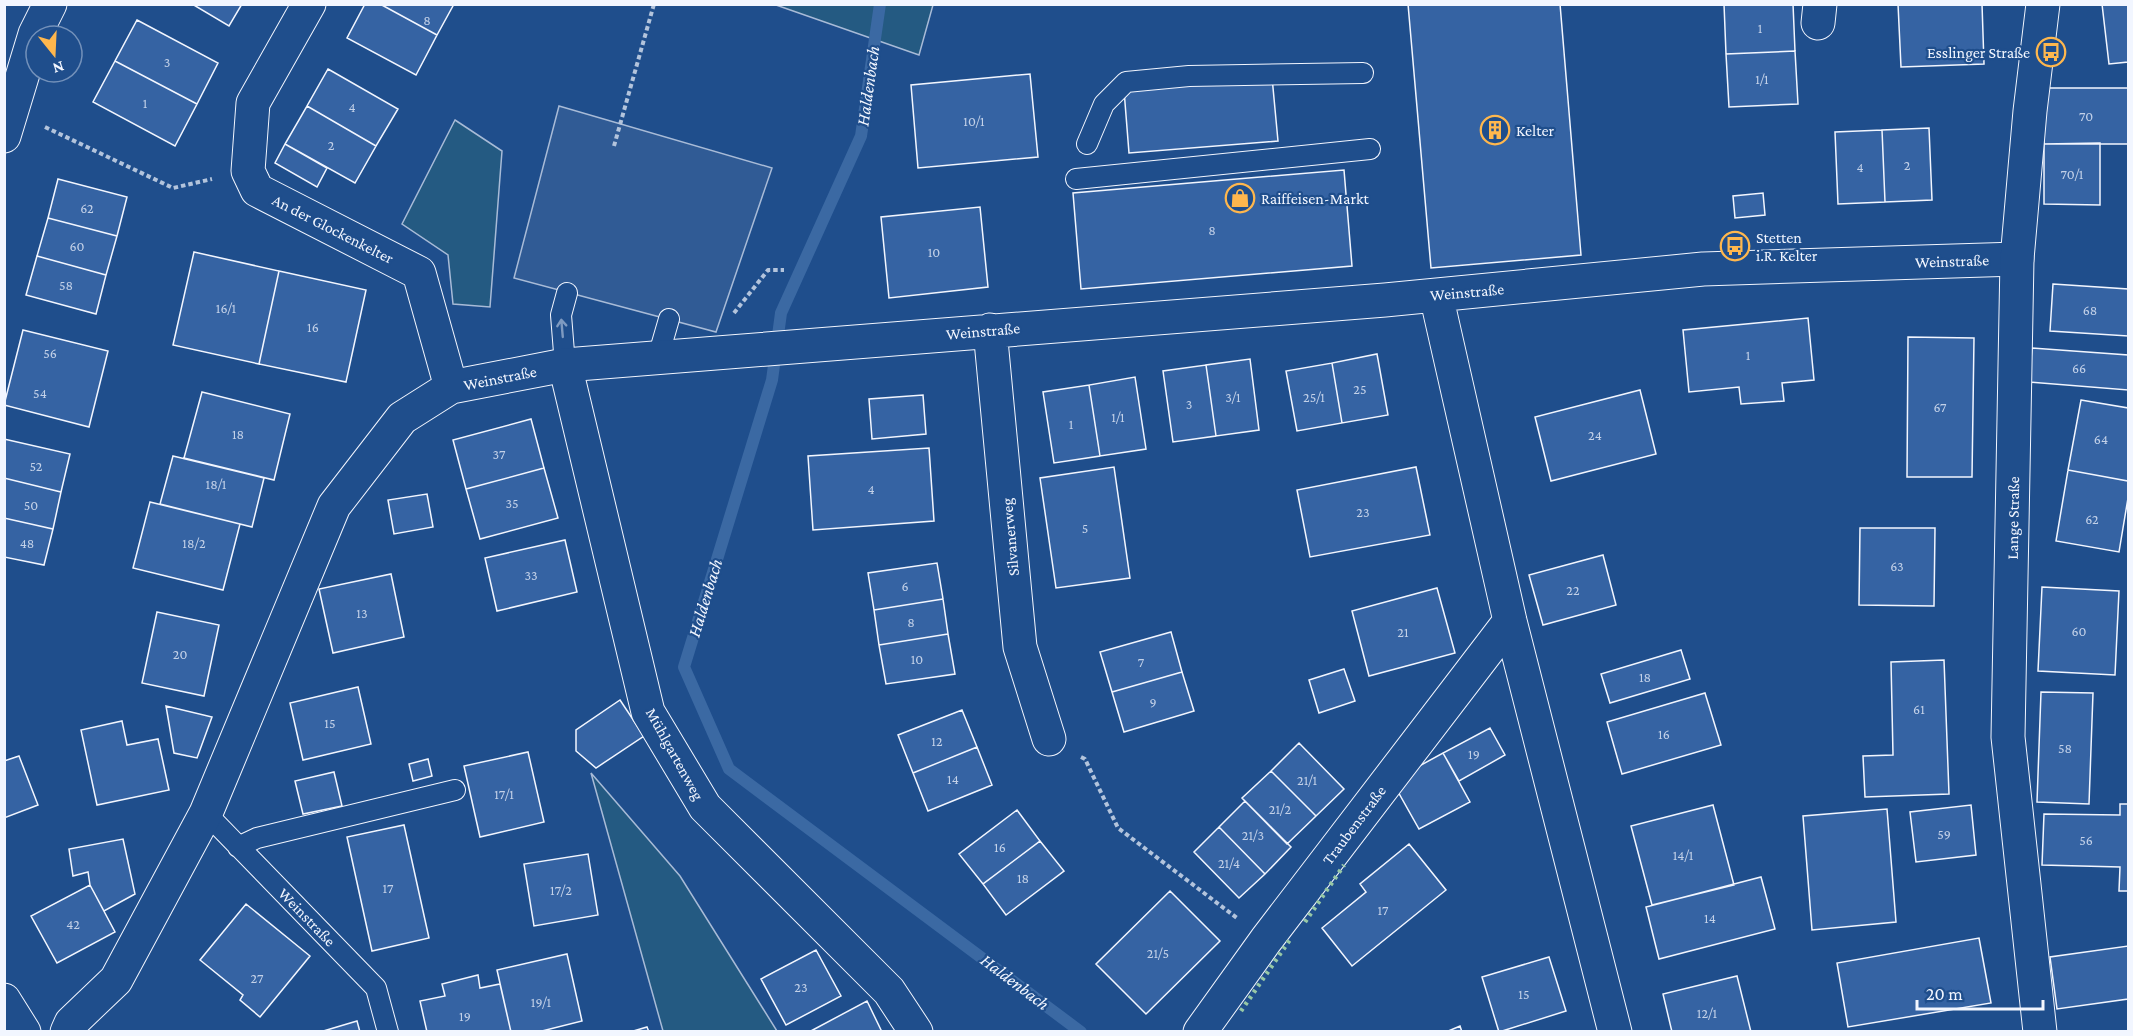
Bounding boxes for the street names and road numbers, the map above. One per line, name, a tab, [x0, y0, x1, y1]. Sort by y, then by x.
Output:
street label: An der Glockenkelter	[270, 191, 397, 267]
street label: Weinstraße	[1915, 251, 1989, 271]
street label: Weinstraße	[1429, 280, 1505, 304]
street label: Weinstraße	[945, 319, 1021, 343]
street label: Weinstraße	[462, 363, 538, 393]
street label: Lange Straße	[2004, 476, 2023, 560]
street label: Silvanerweg	[998, 497, 1023, 577]
street label: Mühlgartenweg	[642, 705, 707, 804]
street label: Traubenstraße	[1319, 782, 1389, 868]
street label: Weinstraße	[275, 884, 339, 950]

